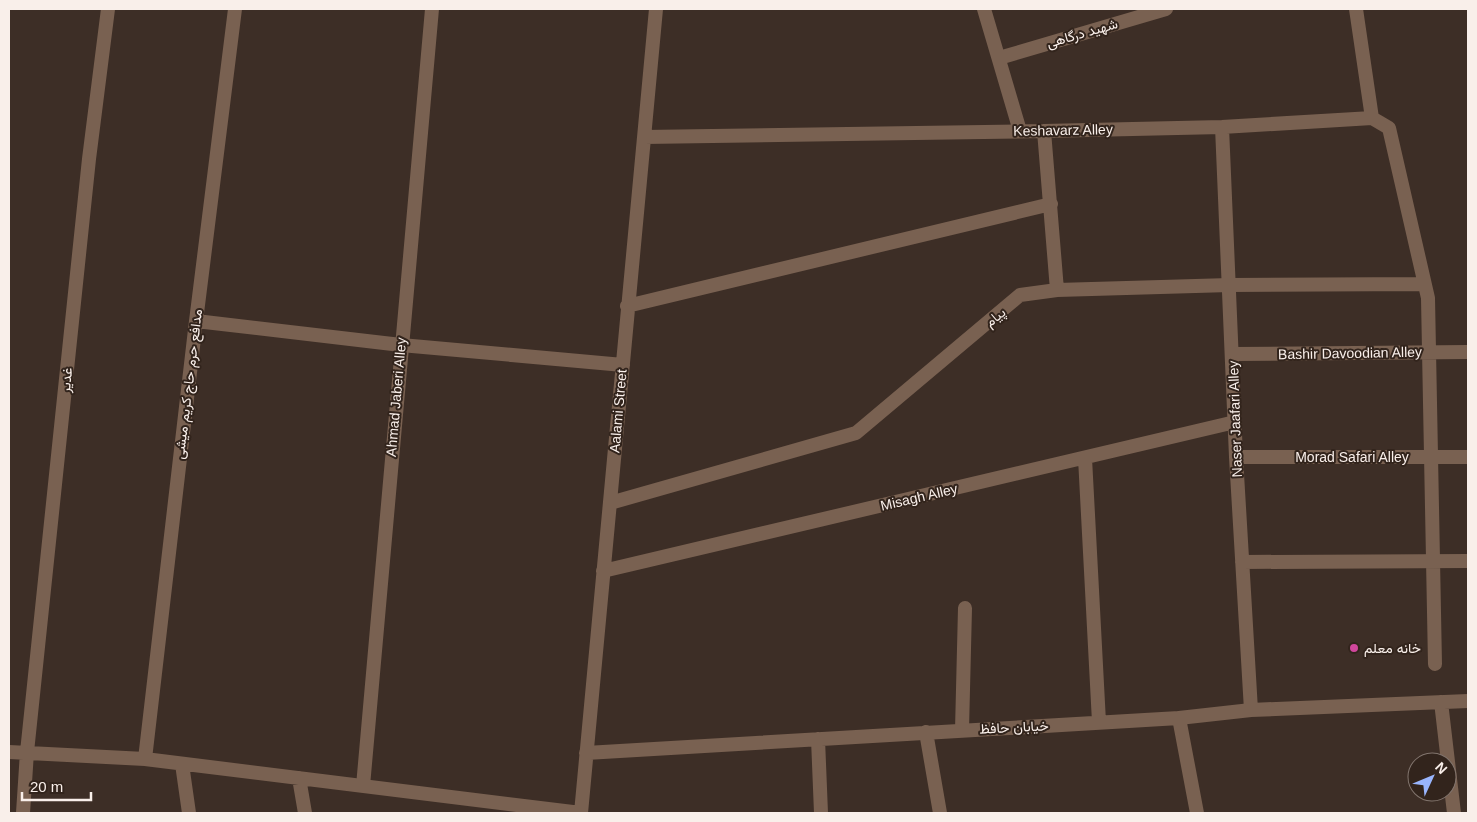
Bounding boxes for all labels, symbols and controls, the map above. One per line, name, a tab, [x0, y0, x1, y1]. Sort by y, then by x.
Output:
street label: شهید درگاهی	[1045, 15, 1120, 52]
street label: Keshavarz Alley	[1013, 121, 1113, 139]
street label: پیام	[981, 304, 1010, 332]
street label: مدافع حرم حاج کریم میشی	[171, 308, 208, 460]
street label: Ahmad Jaberi Alley	[383, 337, 409, 457]
street label: Bashir Davoodian Alley	[1278, 344, 1422, 362]
street label: Naser Jaafari Alley	[1225, 360, 1245, 478]
street label: غدیر	[57, 367, 76, 394]
street label: Aalami Street	[606, 368, 630, 454]
street label: Morad Safari Alley	[1295, 449, 1409, 465]
street label: Misagh Alley	[879, 480, 959, 514]
place label: خانه معلم	[1364, 640, 1421, 657]
marker: خانه معلم	[1348, 642, 1360, 654]
street label: خیابان حافظ	[979, 717, 1049, 738]
north arrow	[1407, 752, 1457, 802]
text: N	[1432, 759, 1451, 777]
scale bar	[22, 770, 91, 802]
text: 20 m	[30, 778, 63, 795]

